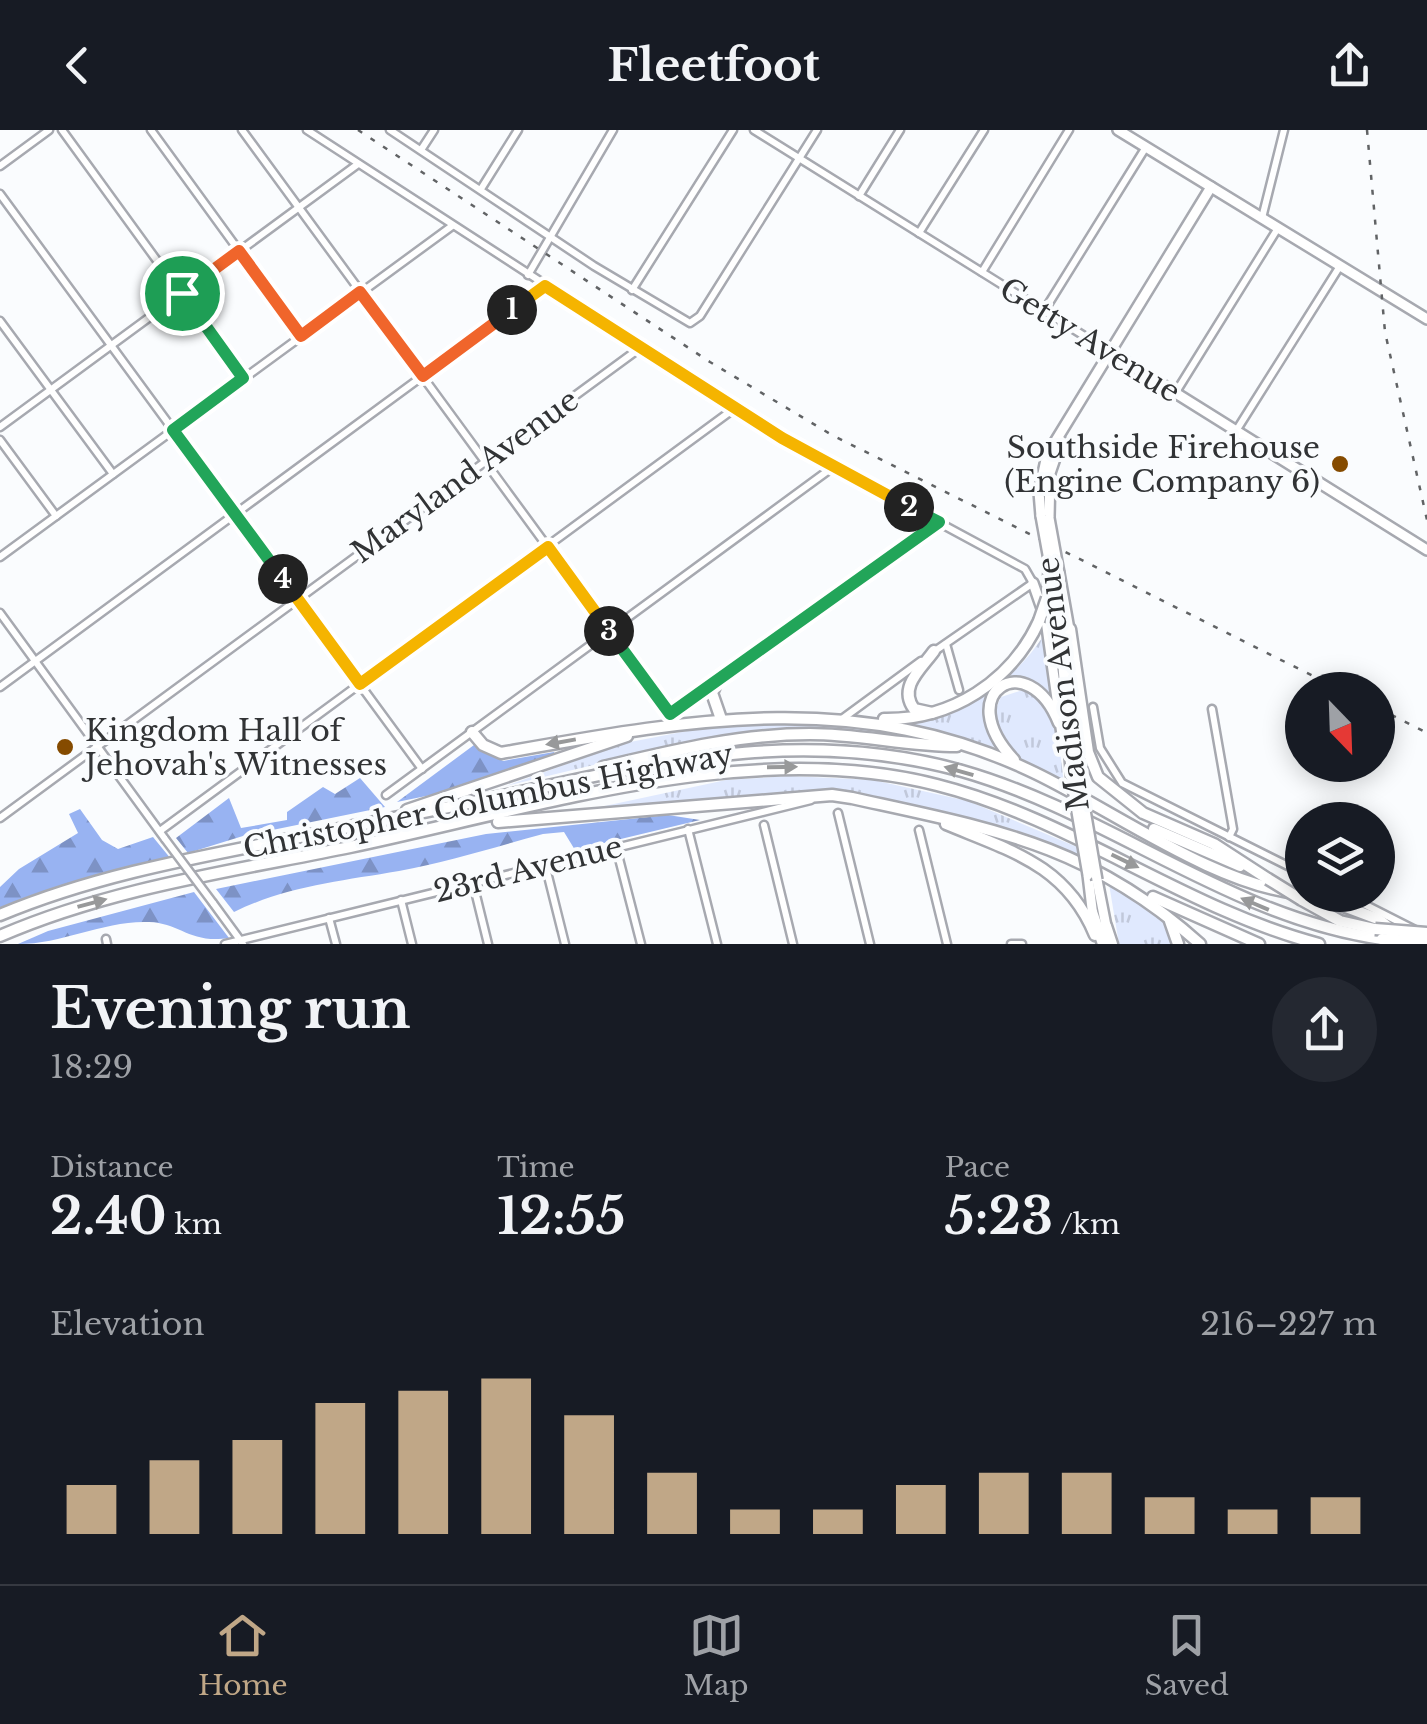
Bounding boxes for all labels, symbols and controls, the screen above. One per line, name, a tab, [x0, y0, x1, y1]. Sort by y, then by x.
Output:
text: Fleetfoot	[607, 37, 820, 93]
icon: back	[50, 38, 105, 93]
icon: share	[1322, 38, 1377, 93]
pin	[140, 251, 225, 336]
icon: arrive	[155, 266, 210, 321]
street label: Getty Avenue	[993, 270, 1187, 410]
pin: 1	[487, 285, 537, 335]
text: 1	[506, 292, 518, 327]
street label: Maryland Avenue	[344, 381, 586, 571]
place label: Southside Firehouse (Engine Company 6)	[1004, 429, 1320, 500]
marker: Southside Firehouse (Engine Company 6)	[1329, 453, 1351, 475]
pin: 2	[884, 482, 934, 532]
text: 2	[900, 489, 918, 524]
pin: 4	[258, 554, 308, 604]
street label: Madison Avenue	[1029, 555, 1097, 813]
text: 4	[274, 561, 292, 596]
pin: 3	[584, 606, 634, 656]
text: 3	[600, 613, 618, 648]
north arrow	[1285, 672, 1395, 782]
map controls	[1285, 672, 1395, 912]
place label: Kingdom Hall of Jehovah's Witnesses	[81, 712, 387, 783]
street label: Christopher Columbus Highway	[240, 735, 736, 867]
one-way arrow	[544, 735, 576, 750]
marker: Kingdom Hall of Jehovah's Witnesses	[54, 736, 76, 758]
one-way arrow	[767, 759, 799, 775]
one-way arrow	[943, 762, 974, 778]
button: layers	[1285, 802, 1395, 912]
street label: 23rd Avenue	[430, 828, 626, 910]
one-way arrow	[1111, 853, 1140, 870]
one-way arrow	[77, 895, 108, 911]
one-way arrow	[1240, 896, 1270, 912]
text: Evening run	[50, 975, 410, 1043]
button: share	[1272, 977, 1377, 1082]
text: 18:29	[50, 1047, 133, 1087]
text: Distance	[50, 1150, 173, 1185]
text: Time	[497, 1150, 575, 1185]
text: Pace	[945, 1150, 1010, 1185]
text: 2.40	[50, 1185, 167, 1248]
text: 12:55	[497, 1185, 625, 1248]
text: 5:23	[945, 1185, 1053, 1248]
text: km	[167, 1207, 222, 1242]
text: /km	[1053, 1207, 1120, 1242]
text: Elevation	[50, 1304, 204, 1344]
text: 216–227 m	[1200, 1304, 1377, 1344]
tab: Home	[198, 1608, 288, 1703]
tab: Map	[684, 1608, 749, 1703]
tab: Saved	[1145, 1608, 1229, 1703]

